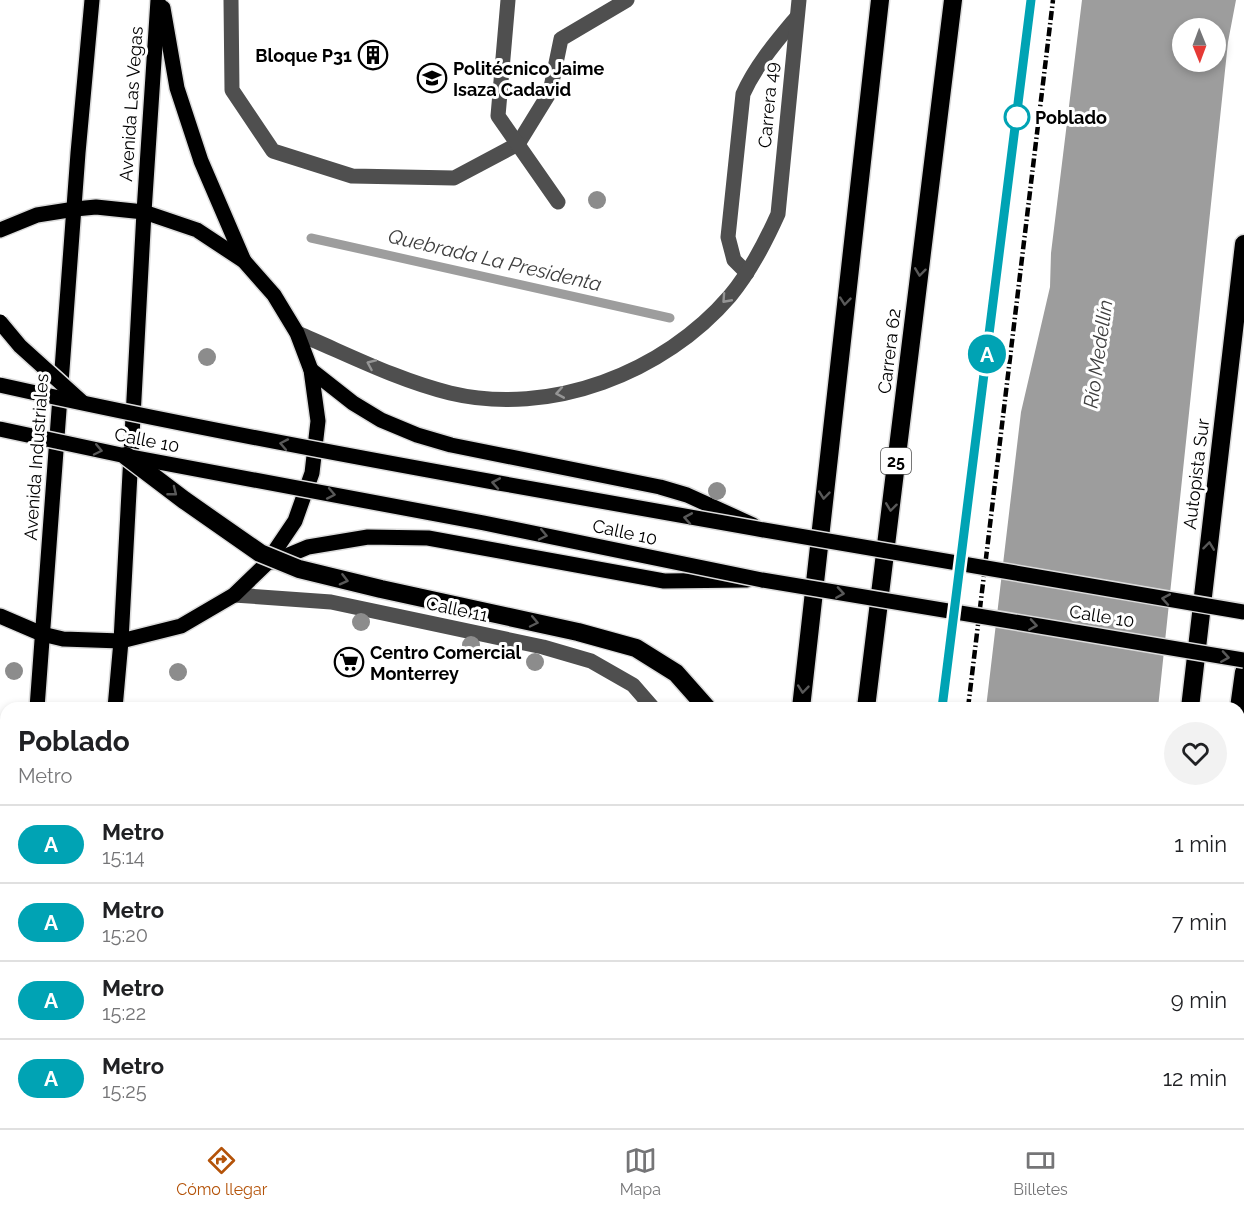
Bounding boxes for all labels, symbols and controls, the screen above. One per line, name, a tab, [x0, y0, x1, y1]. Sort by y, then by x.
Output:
north arrow	[1172, 18, 1226, 72]
map controls	[1172, 18, 1226, 72]
street label: Avenida Las Vegas	[115, 25, 147, 182]
building icon: Bloque P31	[357, 39, 389, 71]
place label: Bloque P31	[255, 45, 352, 66]
place label: Politécnico Jaime Isaza Cadavid	[453, 58, 605, 100]
street label: Carrera 49	[754, 61, 782, 149]
school or university icon: Politécnico Jaime Isaza Cadavid	[416, 62, 448, 94]
marker: Poblado	[1004, 104, 1030, 130]
place label: Poblado	[1035, 107, 1107, 128]
water label: Quebrada La Presidenta	[386, 224, 604, 296]
one-way arrow	[914, 268, 926, 277]
one-way arrow	[722, 292, 733, 303]
one-way arrow	[839, 296, 852, 306]
water label: Río Medellín	[1079, 298, 1117, 410]
street label: Carrera 62	[873, 307, 905, 395]
line badge: A	[968, 334, 1006, 374]
text: A	[980, 342, 994, 367]
one-way arrow	[366, 360, 377, 372]
street label: Avenida Industriales	[20, 373, 52, 541]
one-way arrow	[555, 387, 565, 399]
street label: Autopista Sur	[1179, 417, 1213, 531]
street label: Calle 10	[113, 423, 181, 457]
one-way arrow	[279, 438, 289, 451]
one-way arrow	[93, 443, 103, 456]
road number: 25	[881, 448, 911, 474]
one-way arrow	[492, 477, 502, 490]
one-way arrow	[166, 484, 177, 495]
one-way arrow	[326, 487, 336, 500]
one-way arrow	[818, 490, 831, 499]
one-way arrow	[885, 503, 897, 512]
one-way arrow	[683, 512, 693, 524]
street label: Calle 10	[591, 515, 659, 549]
one-way arrow	[538, 528, 548, 541]
one-way arrow	[1202, 541, 1214, 550]
one-way arrow	[339, 573, 349, 586]
one-way arrow	[836, 586, 845, 598]
street label: Calle 11	[424, 592, 490, 626]
one-way arrow	[1161, 593, 1170, 605]
street label: Calle 10	[1068, 600, 1136, 632]
one-way arrow	[529, 615, 539, 628]
one-way arrow	[1028, 618, 1037, 630]
place label: Centro Comercial Monterrey	[370, 642, 522, 684]
supermarket icon: Centro Comercial Monterrey	[333, 646, 365, 678]
one-way arrow	[1220, 650, 1230, 662]
one-way arrow	[797, 684, 810, 693]
button: heart	[1164, 722, 1227, 785]
text: Poblado	[18, 725, 130, 758]
text: Metro	[18, 764, 72, 788]
text: Metro	[102, 819, 164, 845]
text: 1 min	[1174, 831, 1227, 857]
text: A	[44, 832, 58, 857]
text: 15:14	[102, 845, 145, 869]
text: Metro	[102, 897, 164, 923]
text: 7 min	[1172, 909, 1227, 935]
text: A	[44, 910, 58, 935]
text: 15:20	[102, 923, 148, 947]
text: Metro	[102, 975, 164, 1001]
text: 9 min	[1171, 987, 1227, 1013]
text: A	[44, 988, 58, 1013]
text: 15:22	[102, 1001, 146, 1025]
text: Metro	[102, 1053, 164, 1079]
text: 12 min	[1163, 1065, 1227, 1091]
text: A	[44, 1066, 58, 1091]
text: 15:25	[102, 1079, 147, 1103]
tab: Cómo llegar	[176, 1144, 267, 1199]
tab: Mapa	[620, 1144, 661, 1199]
tab: Billetes	[1013, 1144, 1068, 1199]

